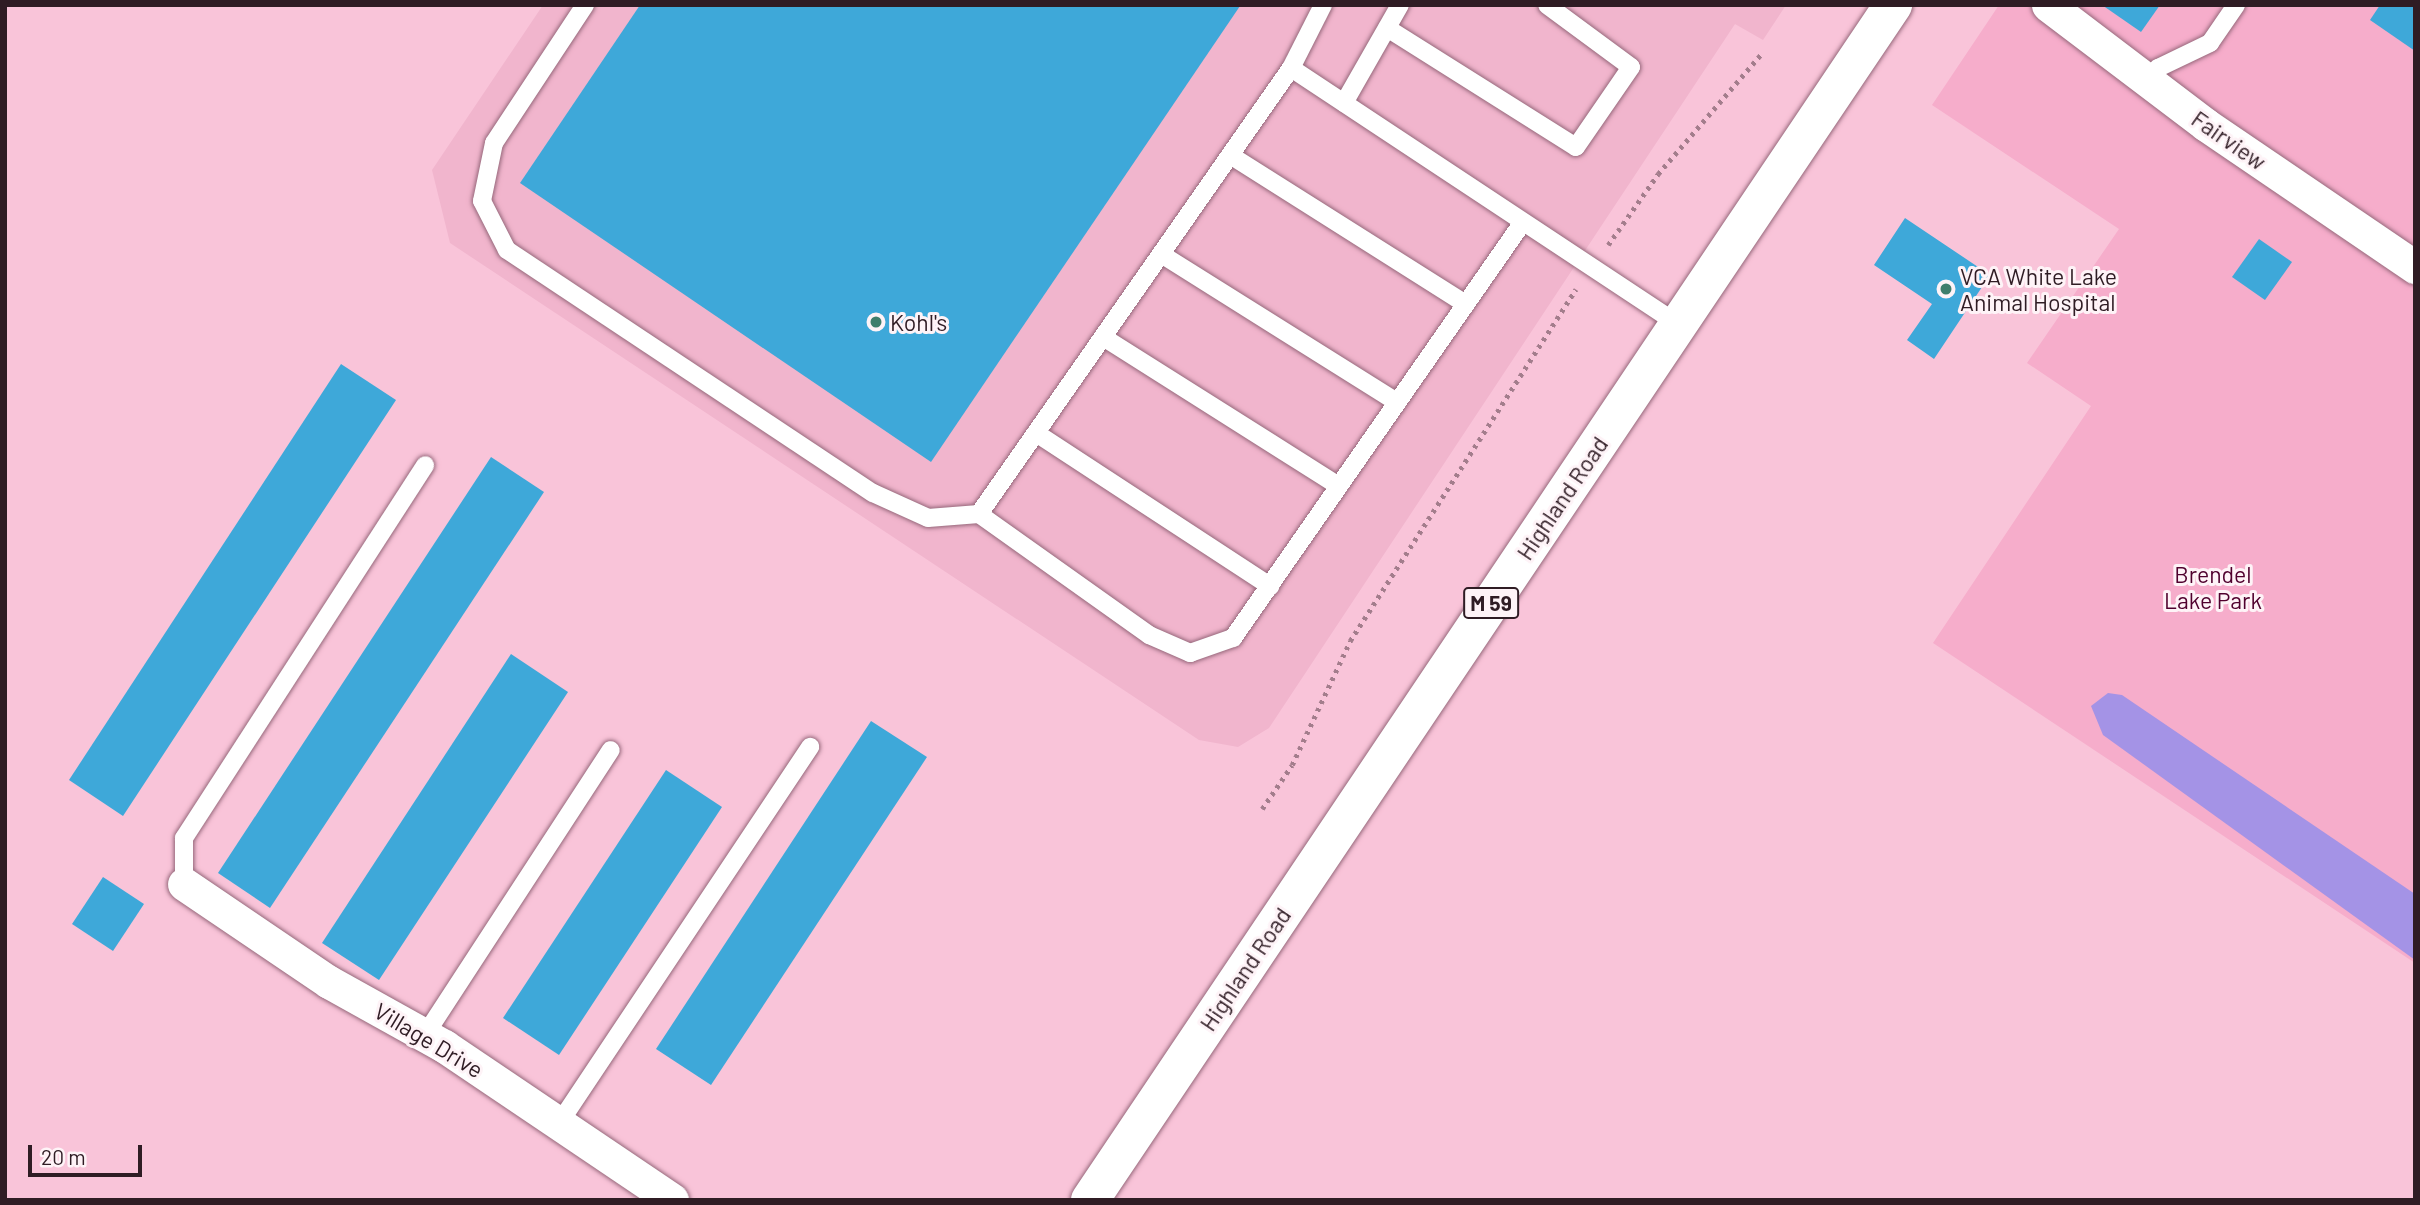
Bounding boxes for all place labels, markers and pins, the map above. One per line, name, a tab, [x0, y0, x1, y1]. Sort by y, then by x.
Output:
place label: VCA White Lake Animal Hospital	[1960, 262, 2117, 316]
marker: VCA White Lake Animal Hospital	[1938, 281, 1954, 297]
place label: Kohl's	[890, 308, 947, 336]
marker: Kohl's	[868, 314, 884, 330]

